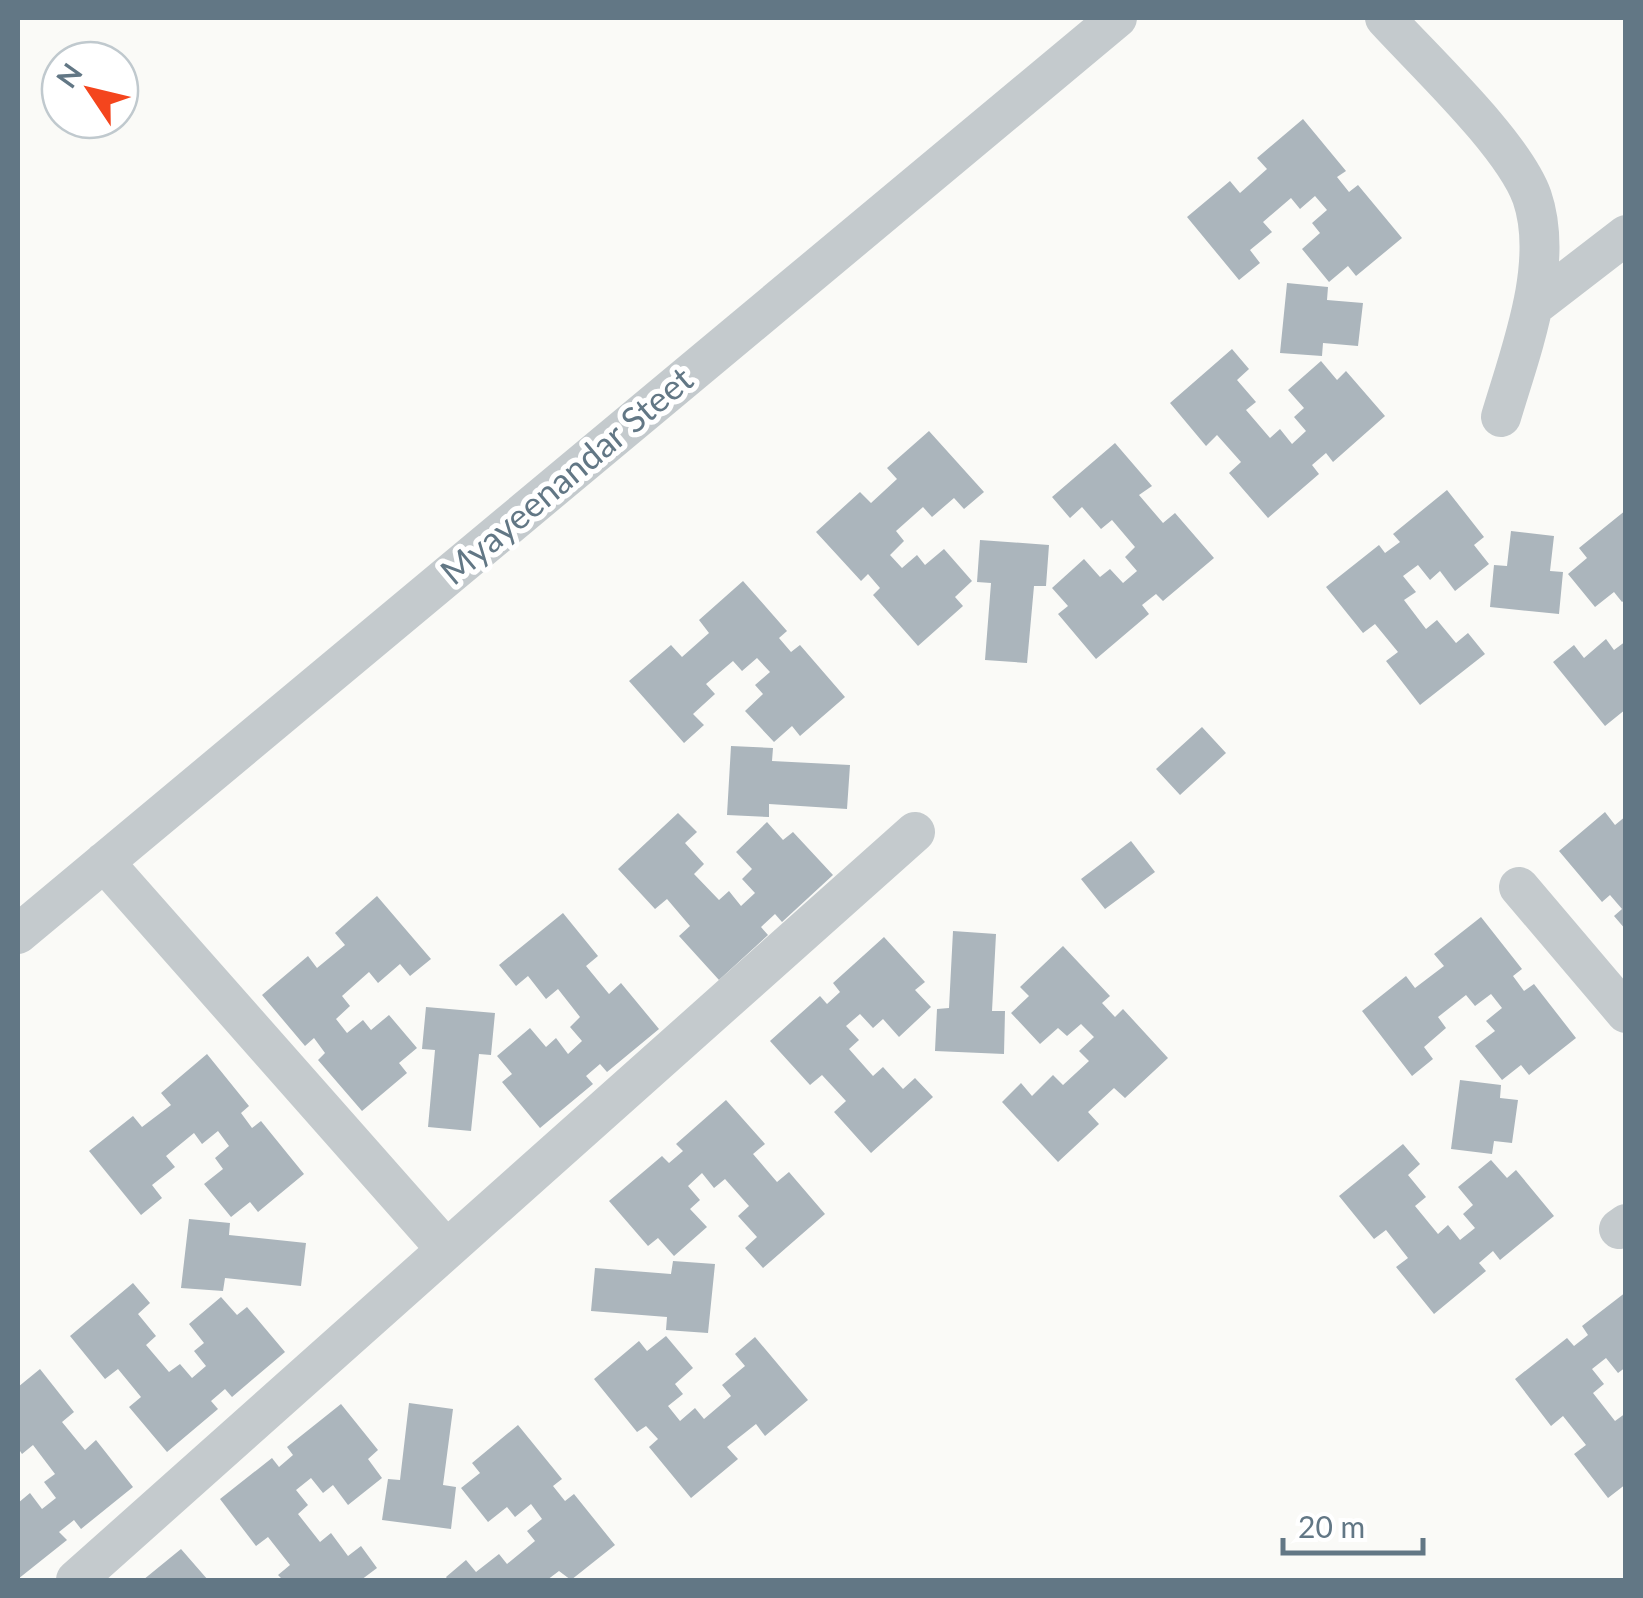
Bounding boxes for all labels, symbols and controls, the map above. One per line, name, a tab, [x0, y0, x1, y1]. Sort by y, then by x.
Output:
north arrow	[40, 40, 140, 140]
text: N	[49, 56, 89, 94]
street label: Myayeenandar Steet	[431, 357, 700, 592]
scale bar	[1283, 1493, 1423, 1555]
text: 20 m	[1298, 1508, 1365, 1544]

